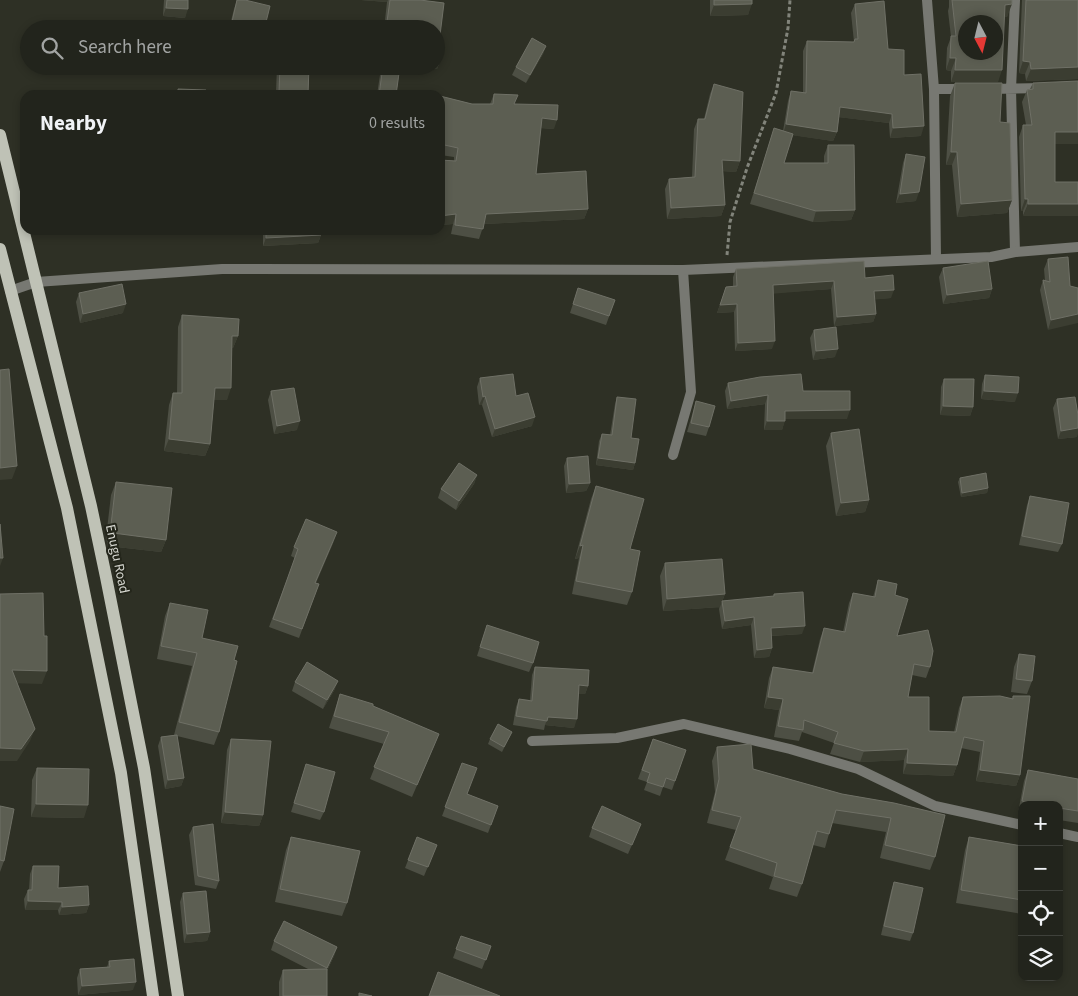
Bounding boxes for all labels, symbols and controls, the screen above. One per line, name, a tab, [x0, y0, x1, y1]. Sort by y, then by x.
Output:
north arrow	[958, 15, 1003, 60]
search box	[20, 20, 445, 75]
icon: search	[38, 34, 66, 62]
text: Search here	[78, 34, 172, 61]
text: Nearby	[40, 108, 107, 138]
text: 0 results	[369, 112, 425, 134]
street label: Enugu Road	[100, 523, 134, 595]
map controls	[1018, 801, 1063, 981]
button: +	[1018, 801, 1063, 846]
button: −	[1018, 846, 1063, 891]
button: locate	[1018, 891, 1063, 936]
button: layers	[1018, 936, 1063, 981]

